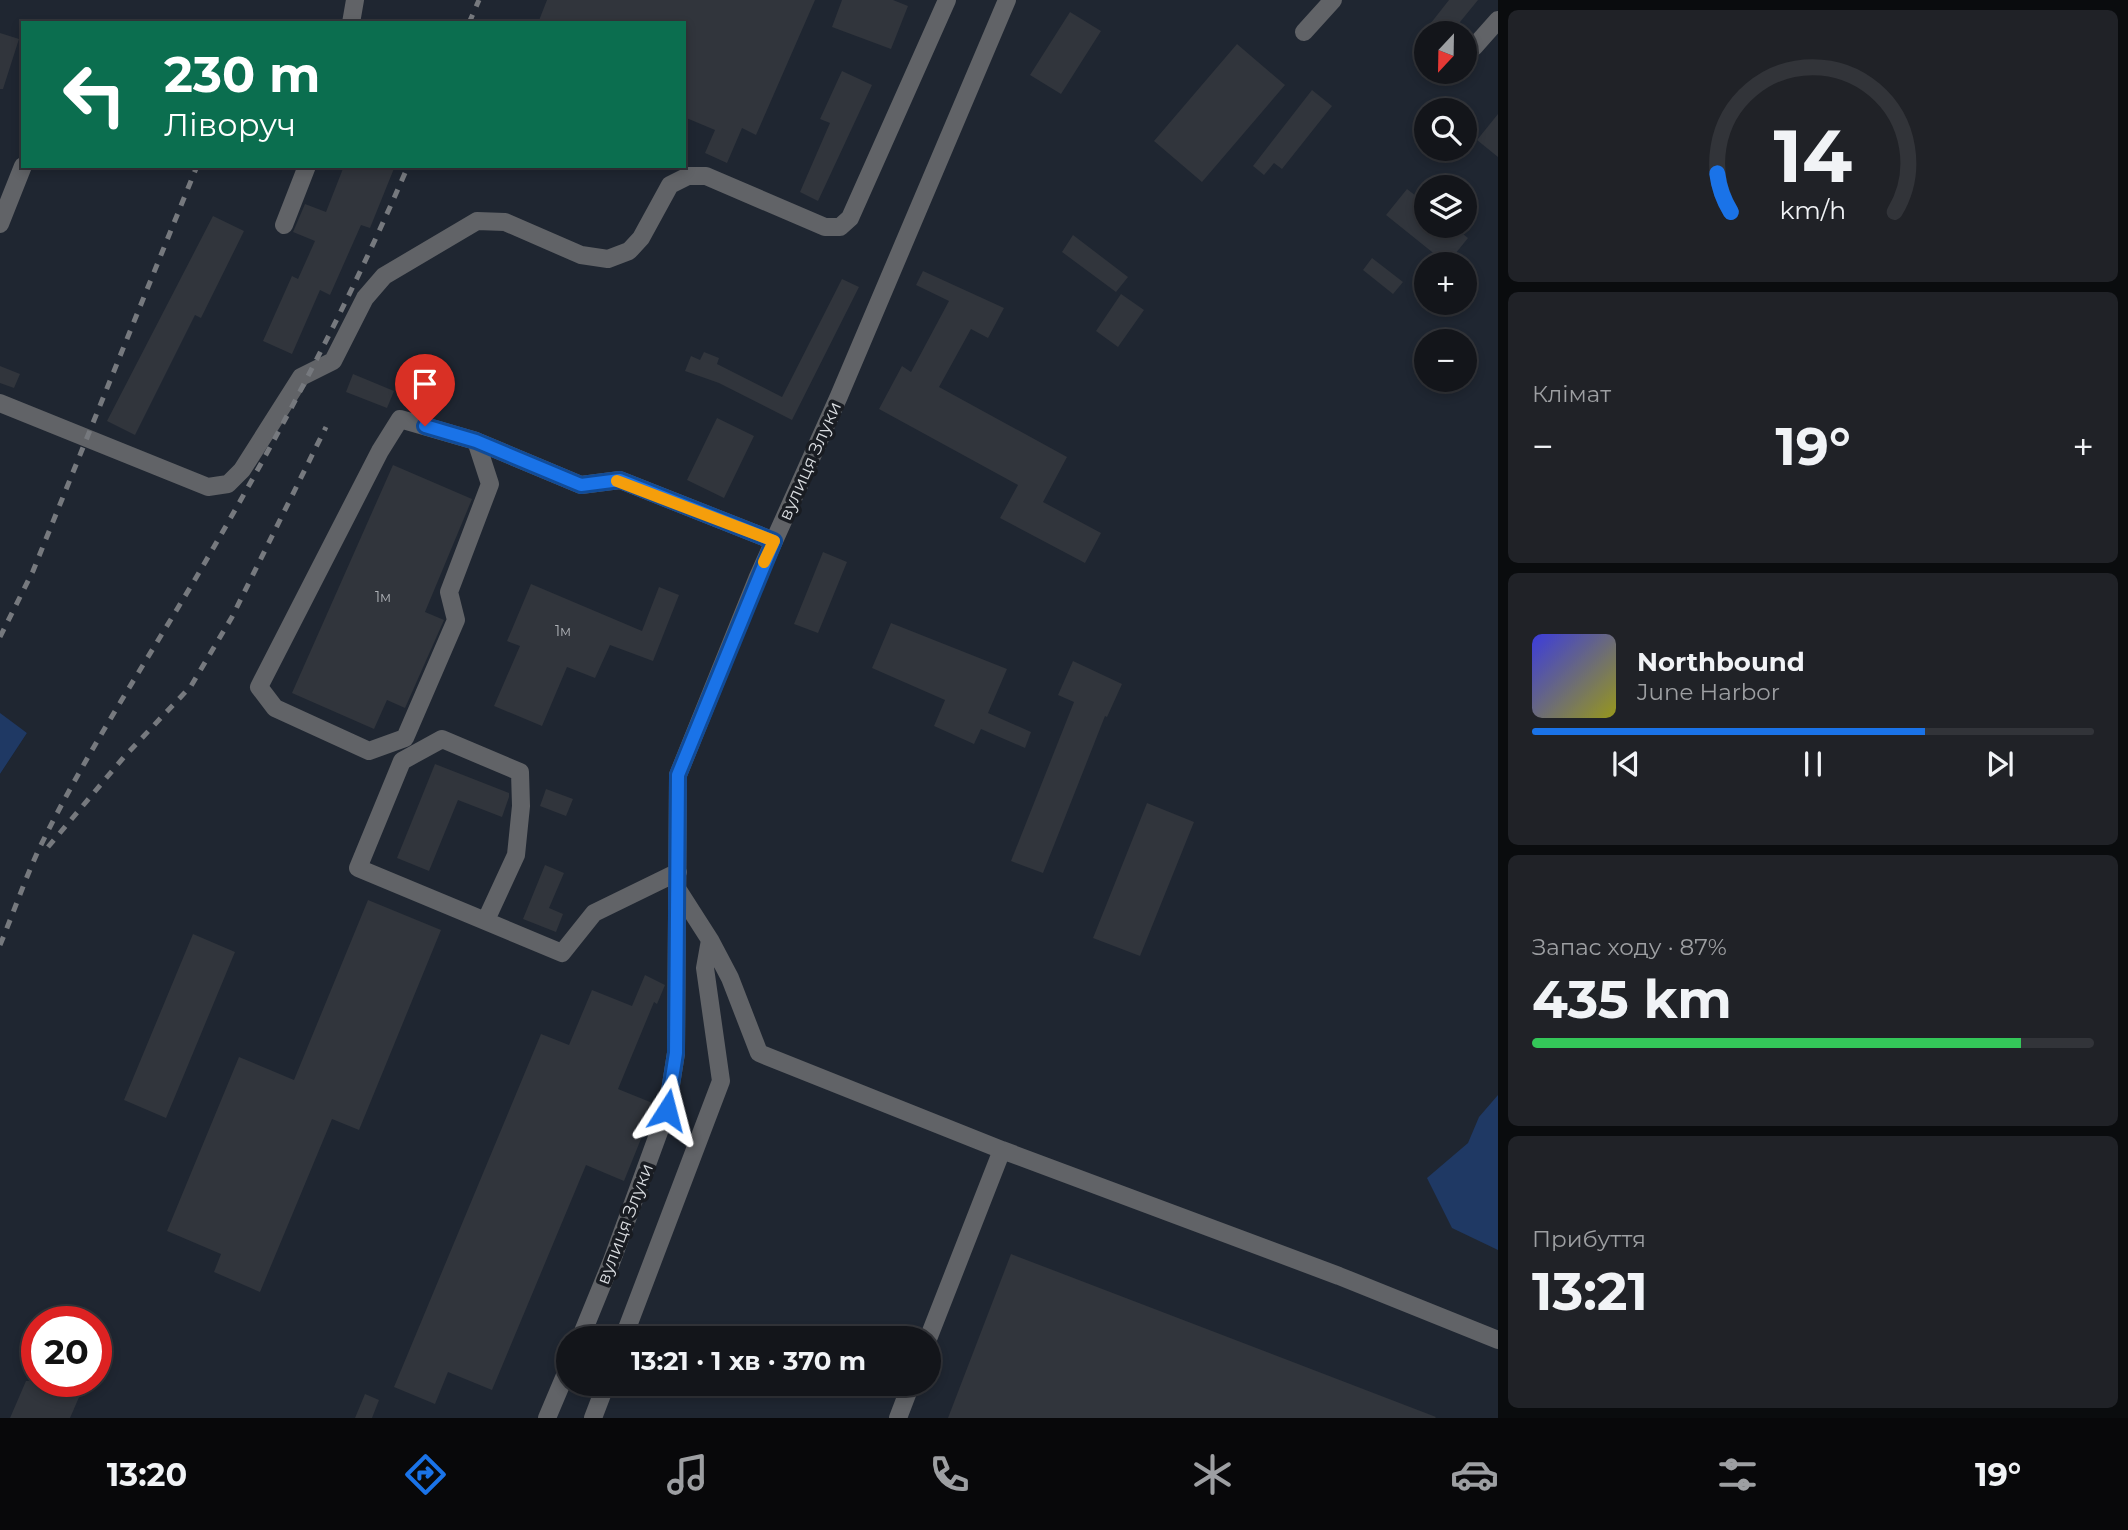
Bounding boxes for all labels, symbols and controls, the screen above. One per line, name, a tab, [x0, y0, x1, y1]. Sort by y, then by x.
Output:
north arrow	[1414, 21, 1477, 84]
map controls	[1414, 21, 1477, 392]
text: 230 m	[164, 45, 320, 104]
icon: left	[49, 49, 140, 140]
button: search	[1414, 98, 1477, 161]
text: Ліворуч	[164, 105, 296, 144]
text: 14	[1774, 112, 1852, 200]
button: layers	[1414, 175, 1477, 238]
text: km/h	[1780, 195, 1846, 225]
button: +	[1414, 252, 1477, 315]
button: −	[1414, 329, 1477, 392]
pin	[395, 354, 455, 426]
icon: arrive	[406, 365, 444, 403]
text: Клімат	[1532, 380, 1611, 408]
street label: вулиця Злуки	[774, 398, 846, 524]
text: 19°	[1775, 415, 1851, 478]
text: −	[1532, 423, 1554, 470]
text: +	[2072, 423, 2094, 470]
house number: 1м	[375, 588, 391, 606]
house number: 1м	[555, 622, 571, 640]
text: Northbound	[1637, 646, 1805, 678]
text: June Harbor	[1637, 678, 1780, 706]
icon: previous	[1607, 745, 1645, 783]
icon: pause	[1794, 745, 1832, 783]
icon: next	[1981, 745, 2019, 783]
text: Запас ходу · 87%	[1532, 933, 1727, 961]
text: 435 km	[1532, 968, 1732, 1031]
position arrow	[630, 1073, 704, 1147]
street label: вулиця Злуки	[592, 1160, 658, 1288]
text: Прибуття	[1532, 1225, 1646, 1253]
text: 13:21	[1532, 1260, 1648, 1323]
speed limit sign: 20	[21, 1306, 112, 1397]
text: 13:21 · 1 хв · 370 m	[631, 1345, 866, 1377]
icon: directions	[401, 1450, 450, 1499]
icon: music	[663, 1450, 712, 1499]
icon: phone	[925, 1450, 974, 1499]
icon: climate	[1188, 1450, 1237, 1499]
icon: car	[1450, 1450, 1499, 1499]
icon: filters	[1713, 1450, 1762, 1499]
text: 13:20	[107, 1455, 187, 1494]
text: 19°	[1975, 1455, 2021, 1494]

